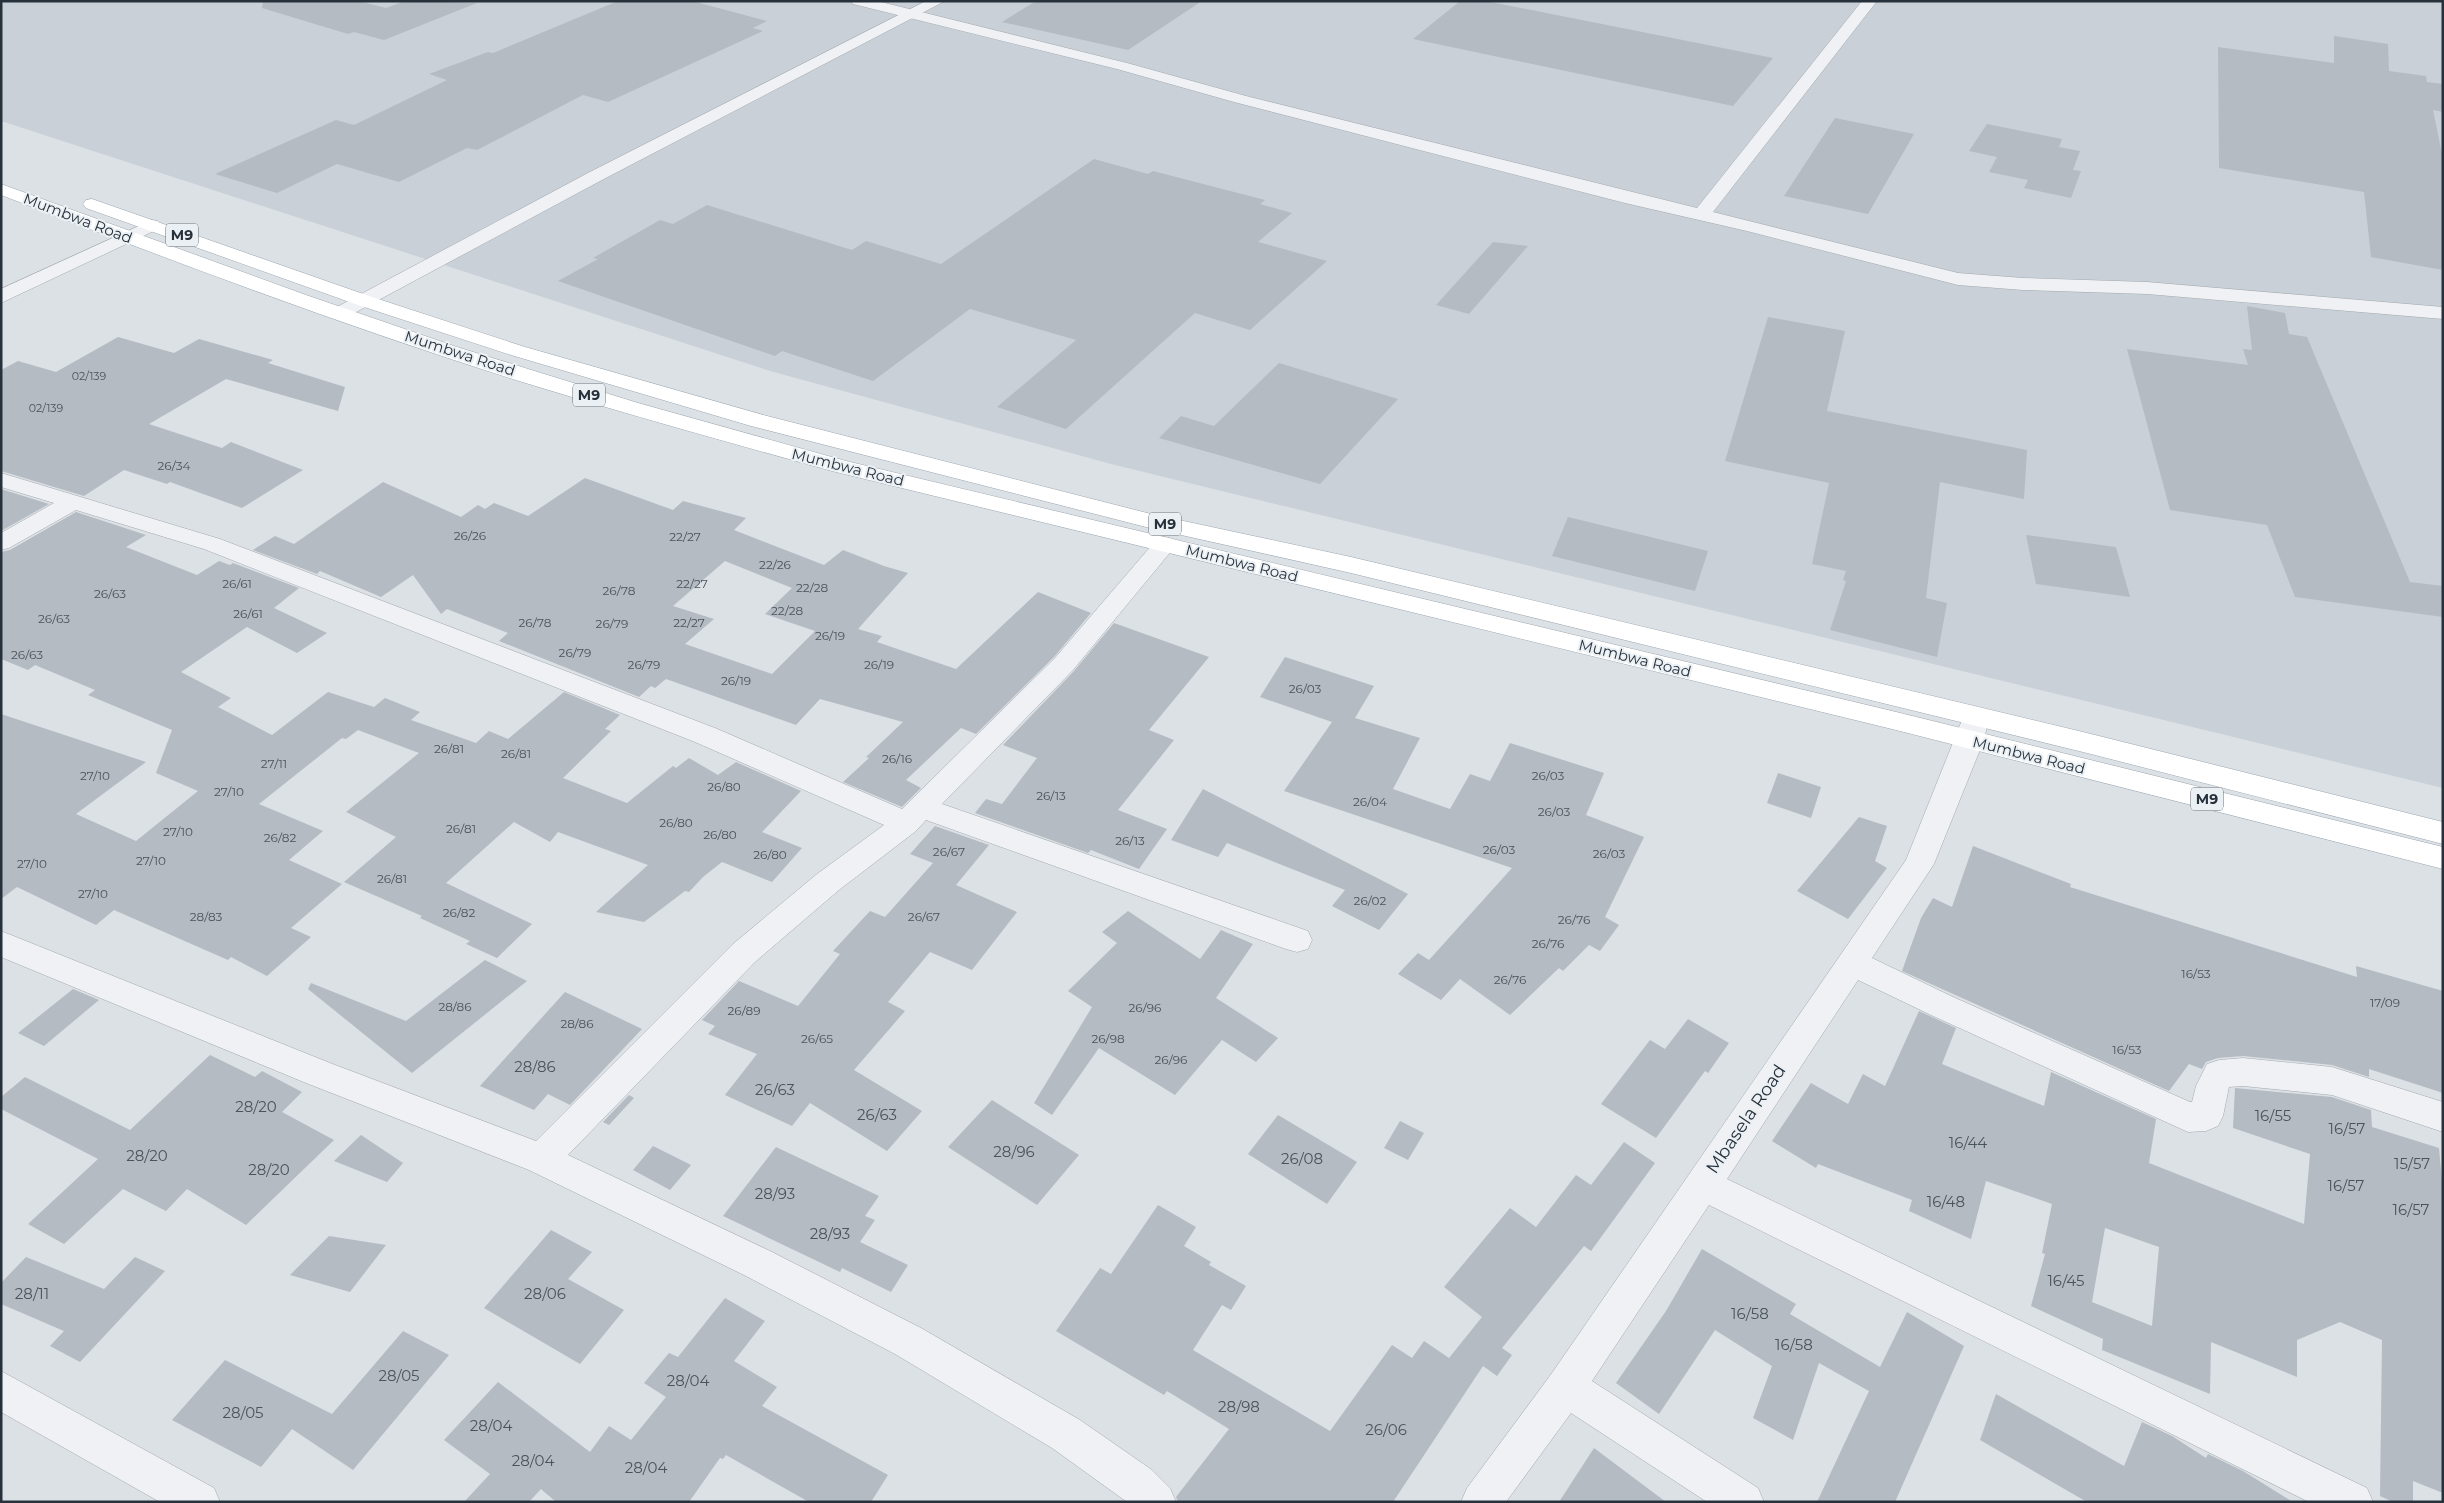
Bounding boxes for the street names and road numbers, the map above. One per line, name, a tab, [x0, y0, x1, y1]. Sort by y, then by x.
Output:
street label: Mumbwa Road	[21, 188, 135, 248]
road number: M9	[166, 224, 198, 246]
street label: Mumbwa Road	[402, 326, 518, 380]
road number: M9	[573, 384, 605, 406]
street label: Mumbwa Road	[790, 444, 906, 490]
road number: M9	[1149, 512, 1181, 536]
street label: Mumbwa Road	[1184, 540, 1300, 586]
street label: Mumbwa Road	[1577, 635, 1693, 681]
street label: Mumbwa Road	[1971, 732, 2087, 778]
road number: M9	[2191, 788, 2223, 811]
street label: Mbasela Road	[1701, 1060, 1791, 1178]

